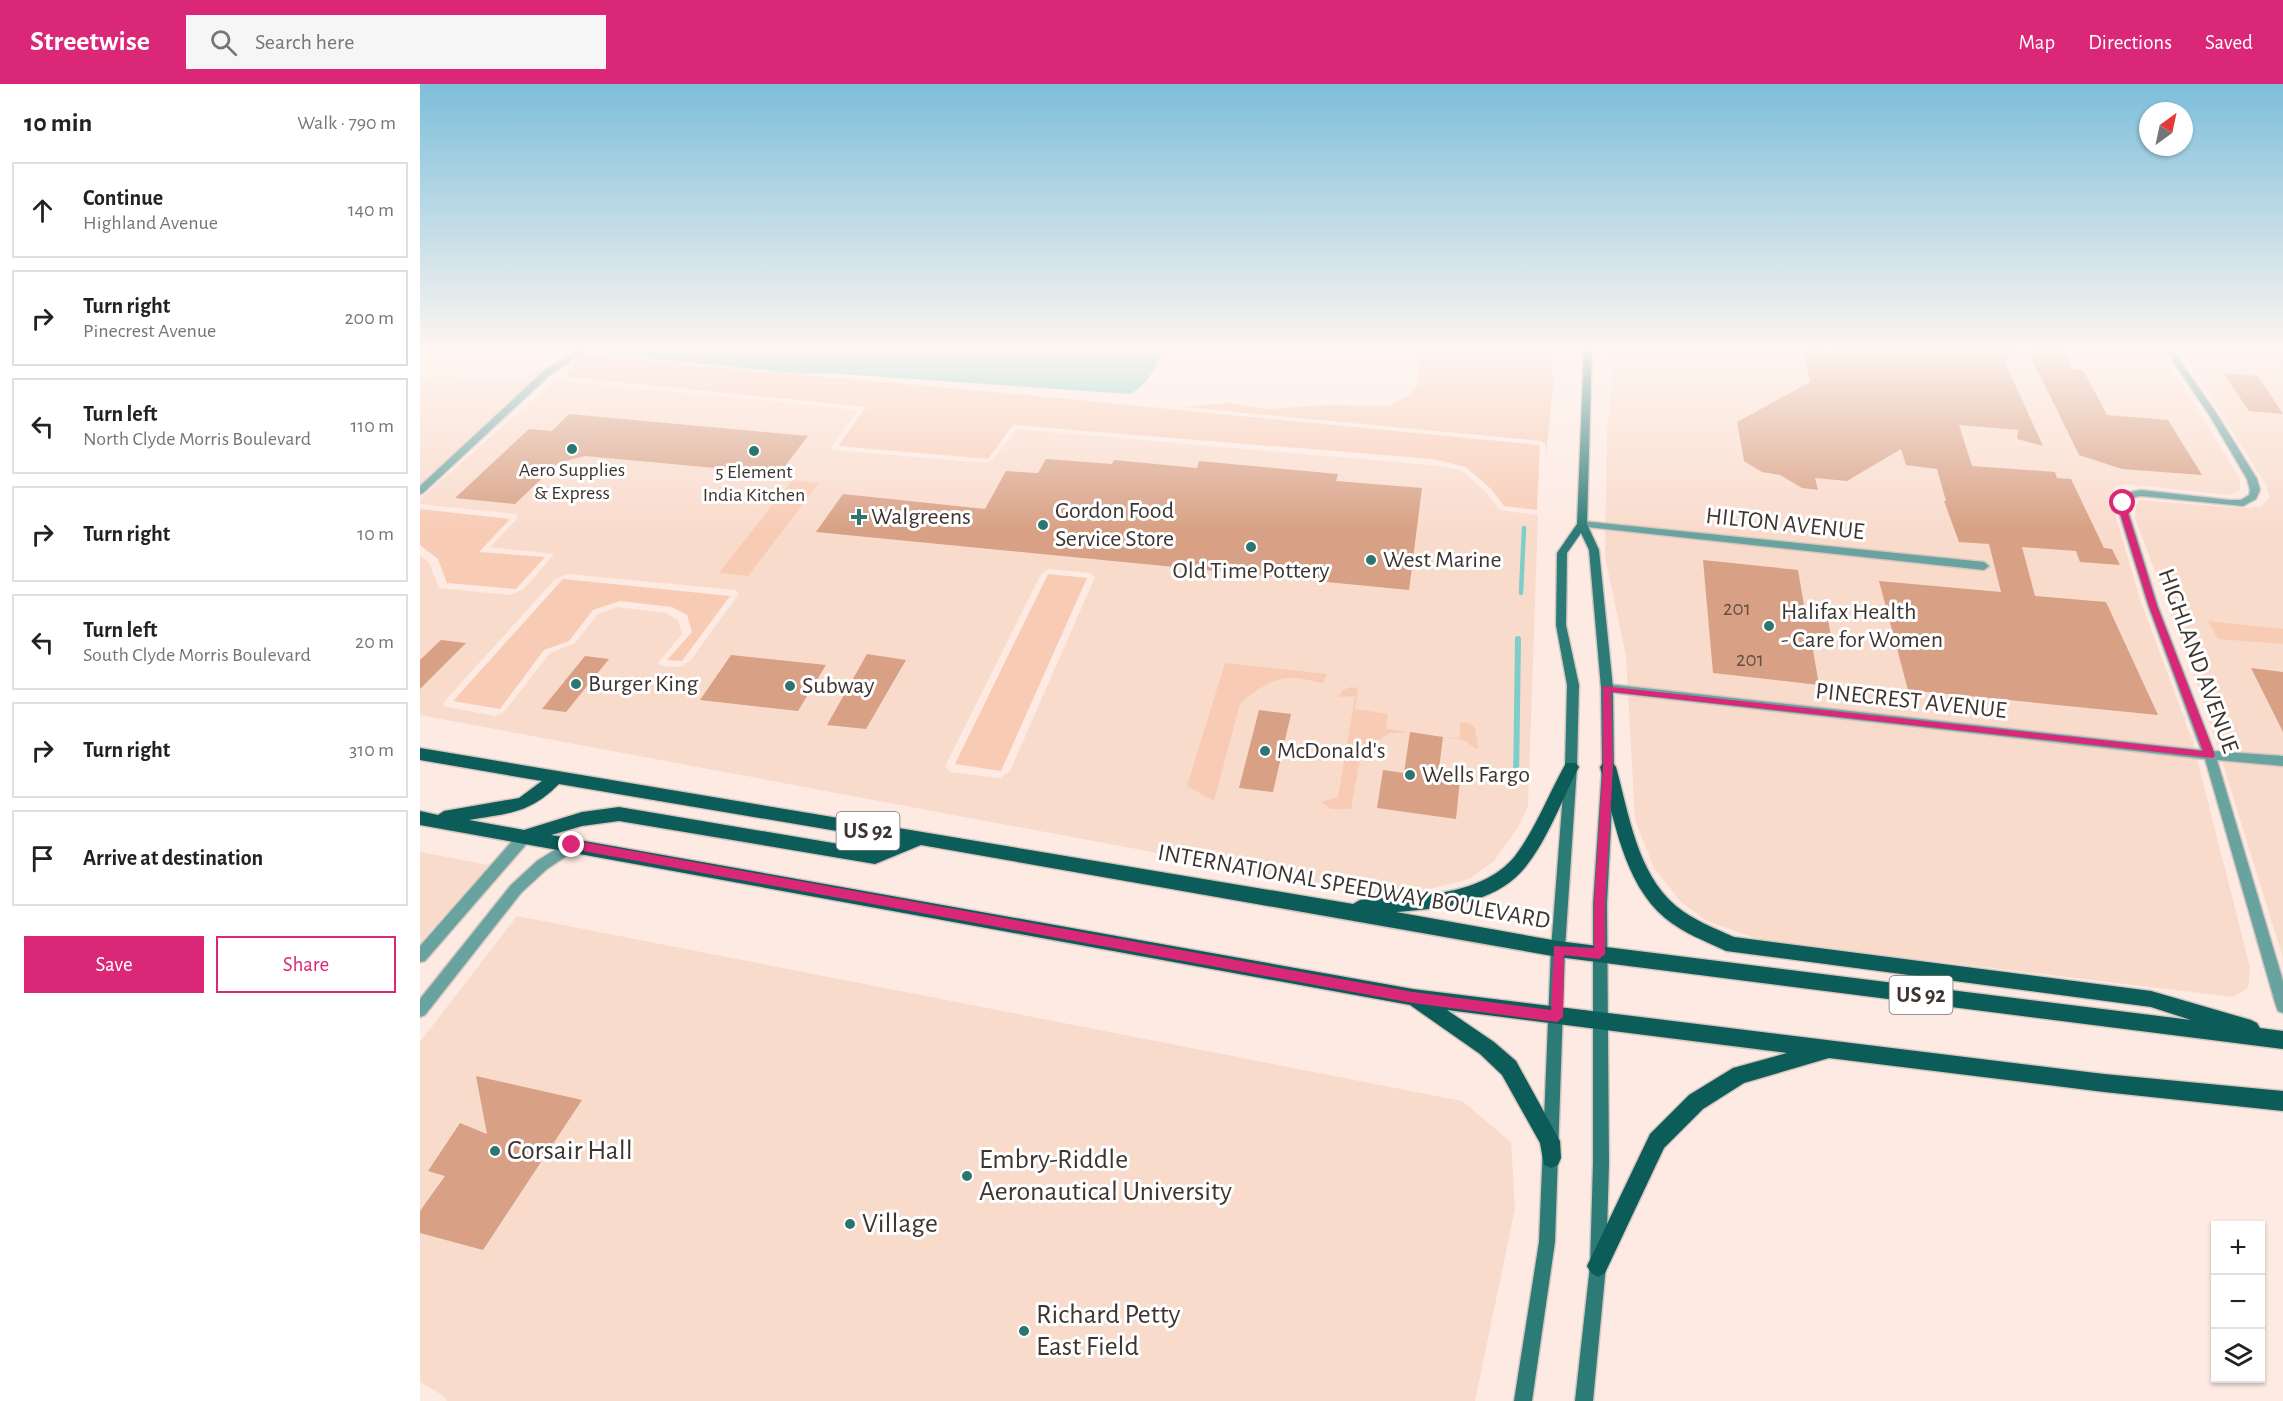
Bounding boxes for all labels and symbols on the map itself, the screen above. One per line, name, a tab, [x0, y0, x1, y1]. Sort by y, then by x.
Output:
north arrow	[2139, 102, 2193, 156]
marker: Aero Supplies & Express	[565, 442, 579, 456]
marker: 5 Element India Kitchen	[747, 444, 761, 458]
place label: Aero Supplies & Express	[519, 460, 625, 503]
place label: 5 Element India Kitchen	[703, 462, 805, 505]
route start	[2109, 489, 2135, 515]
place label: Gordon Food Service Store	[1055, 499, 1174, 551]
street label: HILTON AVENUE	[1704, 504, 1866, 544]
place label: Walgreens	[871, 505, 971, 529]
marker: Walgreens	[852, 510, 866, 524]
marker: Gordon Food Service Store	[1036, 518, 1050, 532]
marker: Old Time Pottery	[1244, 540, 1258, 554]
place label: West Marine	[1383, 548, 1502, 572]
marker: West Marine	[1364, 553, 1378, 567]
place label: Old Time Pottery	[1173, 559, 1329, 583]
street label: HIGHLAND AVENUE	[2153, 566, 2243, 757]
house number: 201	[1723, 598, 1751, 619]
place label: Halifax Health - Care for Women	[1781, 600, 1943, 652]
marker: Halifax Health - Care for Women	[1762, 619, 1776, 633]
house number: 201	[1736, 649, 1764, 670]
place label: Burger King	[588, 672, 698, 696]
place label: Subway	[802, 674, 874, 698]
marker: Burger King	[569, 677, 583, 691]
marker: Subway	[783, 679, 797, 693]
street label: PINECREST AVENUE	[1814, 679, 2008, 723]
place label: McDonald's	[1277, 739, 1386, 763]
marker: McDonald's	[1258, 744, 1272, 758]
place label: Wells Fargo	[1422, 763, 1530, 787]
marker: Wells Fargo	[1403, 768, 1417, 782]
road number: US 92	[836, 812, 900, 850]
route end	[558, 831, 584, 857]
street label: INTERNATIONAL SPEEDWAY BOULEVARD	[1156, 841, 1552, 933]
road number: US 92	[1890, 976, 1952, 1014]
place label: Corsair Hall	[507, 1137, 633, 1165]
marker: Corsair Hall	[488, 1144, 502, 1158]
place label: Embry-Riddle Aeronautical University	[979, 1146, 1232, 1206]
marker: Embry-Riddle Aeronautical University	[960, 1169, 974, 1183]
place label: Village	[862, 1210, 938, 1238]
marker: Village	[843, 1217, 857, 1231]
place label: Richard Petty East Field	[1036, 1301, 1181, 1361]
marker: Richard Petty East Field	[1017, 1324, 1031, 1338]

